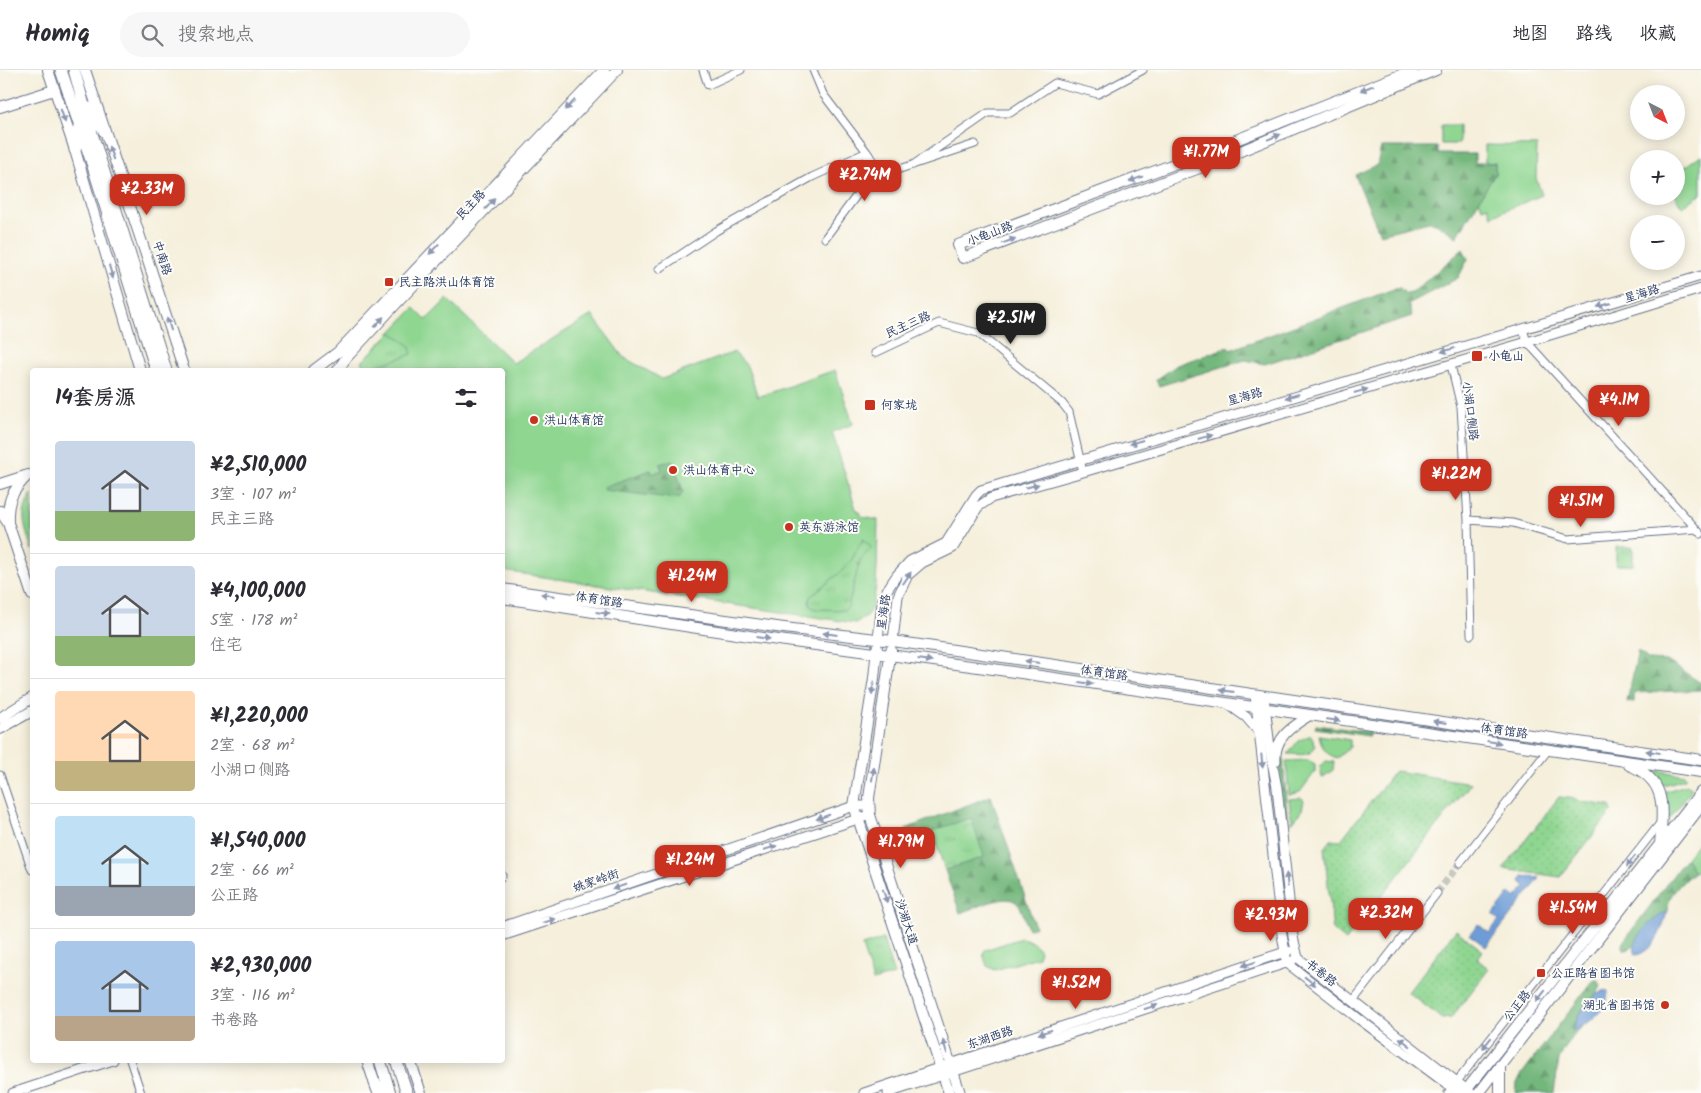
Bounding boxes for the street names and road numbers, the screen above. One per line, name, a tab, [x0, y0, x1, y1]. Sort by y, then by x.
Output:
street label: 民主路	[452, 185, 490, 225]
street label: 小龟山路	[964, 217, 1016, 251]
street label: 中南路	[147, 238, 177, 278]
street label: 星海路	[1622, 280, 1662, 308]
street label: 民主三路	[882, 307, 934, 343]
street label: 小湖口侧路	[1457, 380, 1483, 442]
street label: 星海路	[1225, 383, 1265, 411]
street label: 体育馆路	[574, 587, 624, 613]
street label: 星海路	[872, 593, 896, 631]
street label: 体育馆路	[1079, 660, 1129, 686]
street label: 体育馆路	[1479, 718, 1529, 744]
street label: 姚家岭街	[570, 864, 622, 898]
street label: 沙湖大道	[890, 896, 922, 948]
street label: 书卷路	[1301, 954, 1341, 992]
street label: 公正路	[1498, 986, 1536, 1026]
street label: 东湖西路	[964, 1021, 1016, 1055]

